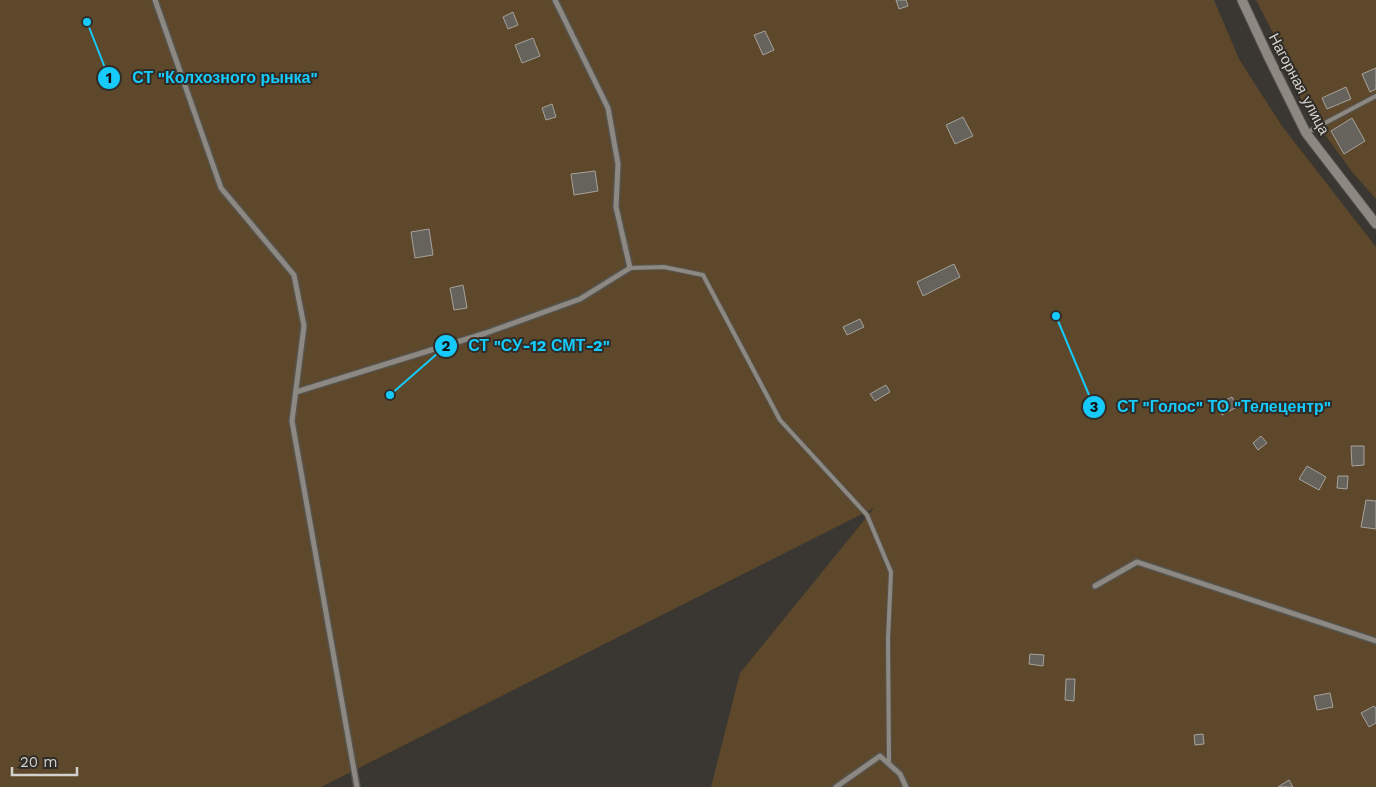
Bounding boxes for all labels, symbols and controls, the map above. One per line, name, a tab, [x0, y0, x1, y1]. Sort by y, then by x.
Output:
street label: Нагорная улица	[1265, 30, 1334, 138]
callout: СТ "Колхозного рынка"	[97, 62, 327, 93]
text: СТ "Колхозного рынка"	[132, 68, 318, 87]
text: 1	[106, 69, 112, 87]
callout: СТ "СУ-12 СМТ-2"	[434, 330, 620, 361]
text: СТ "СУ-12 СМТ-2"	[468, 336, 610, 355]
text: 2	[442, 337, 451, 355]
callout: СТ "Голос" ТО "Телецентр"	[1082, 391, 1341, 422]
text: СТ "Голос" ТО "Телецентр"	[1117, 397, 1331, 416]
text: 3	[1090, 398, 1099, 416]
scale bar	[12, 744, 78, 776]
text: 20 m	[20, 753, 58, 771]

